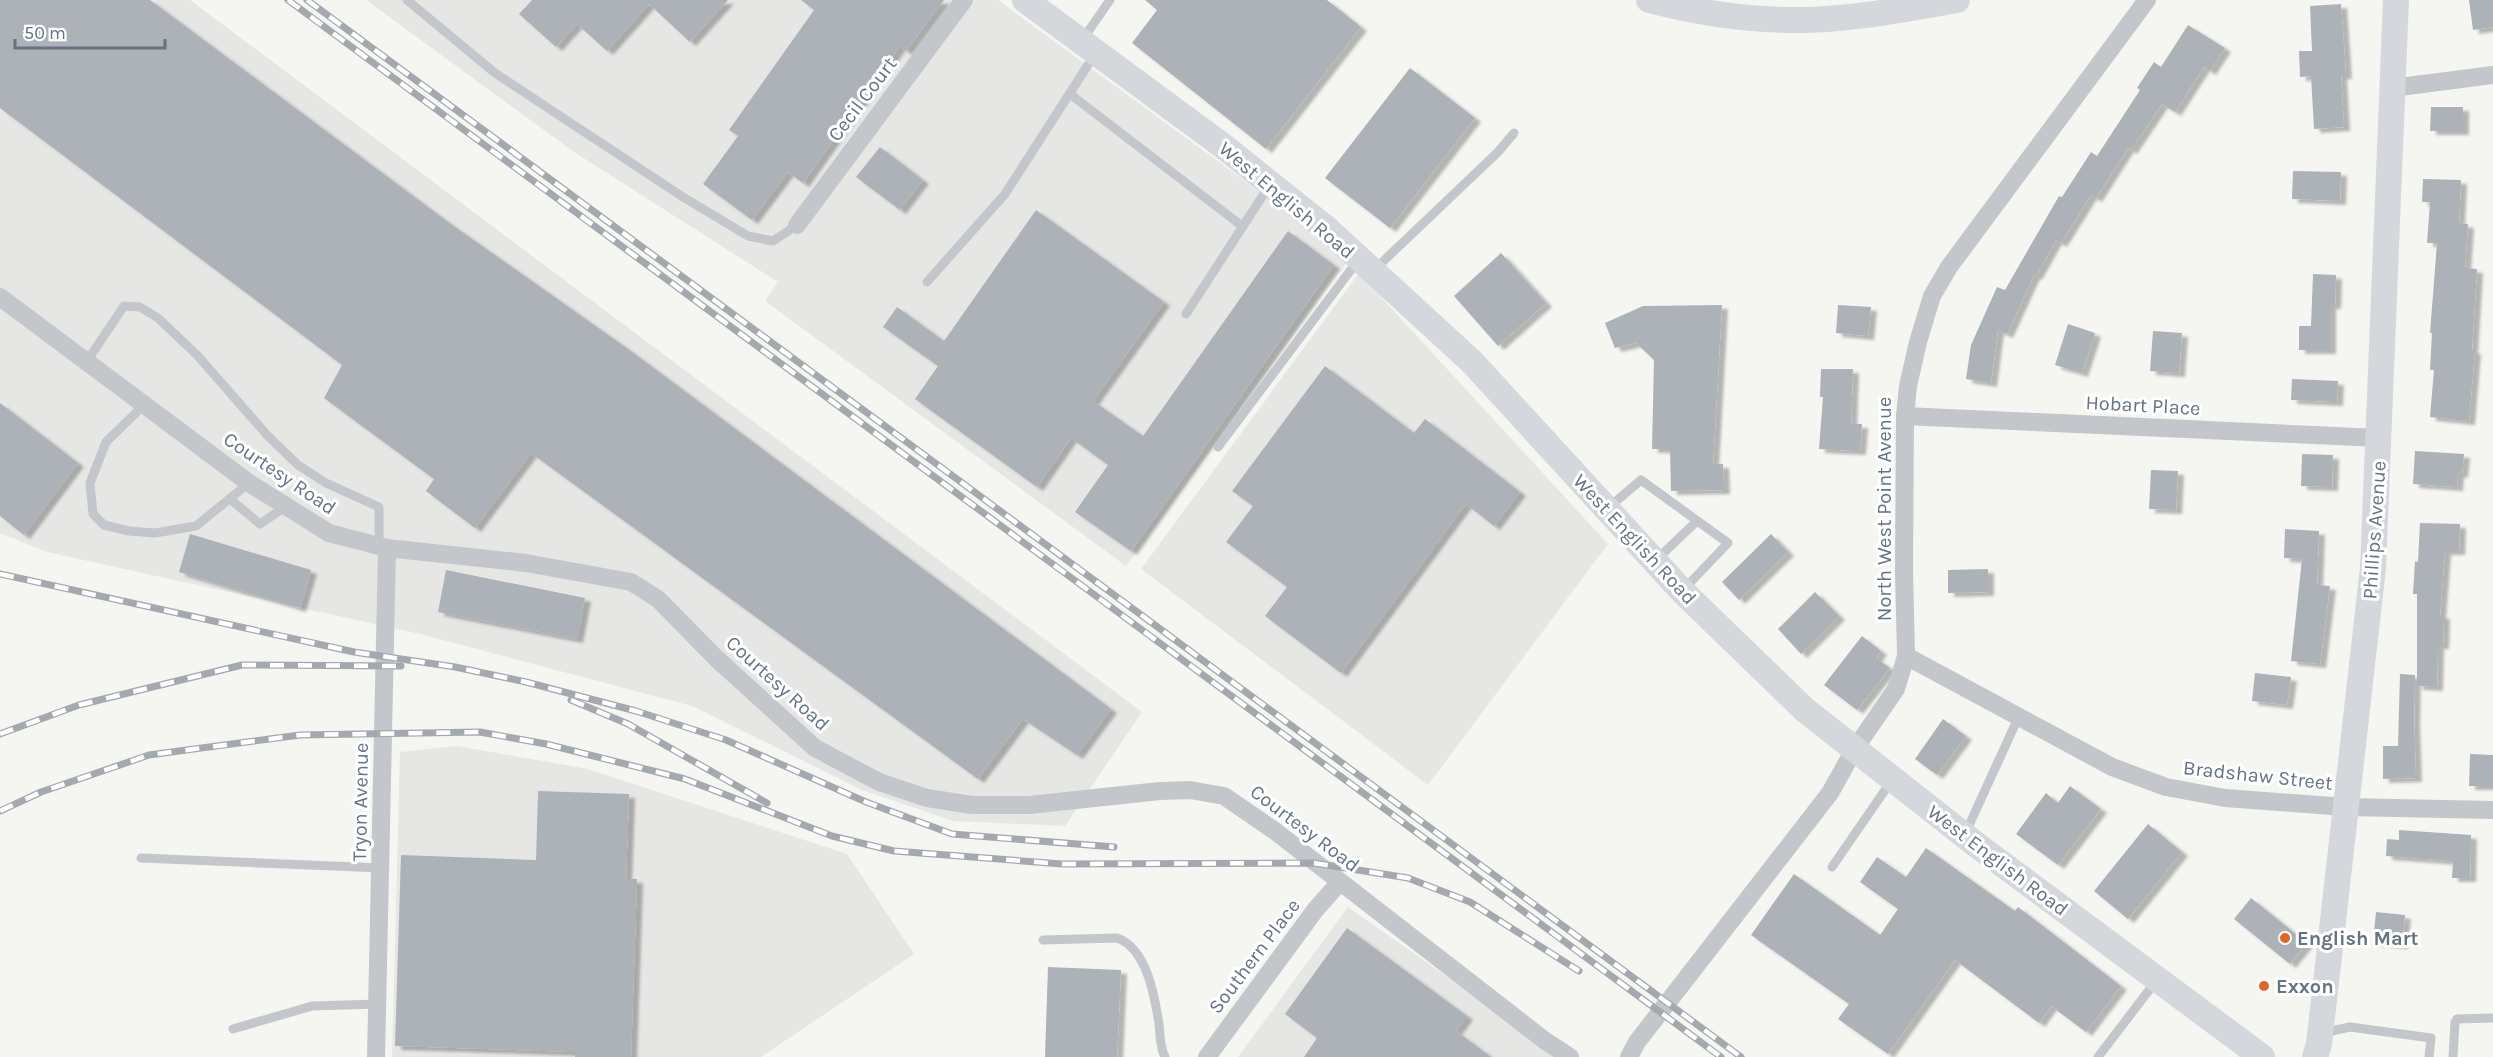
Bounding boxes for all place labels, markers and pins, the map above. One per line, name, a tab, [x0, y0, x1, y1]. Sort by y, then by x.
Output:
place label: English Mart	[2297, 927, 2419, 950]
marker: English Mart	[2278, 931, 2292, 945]
place label: Exxon	[2276, 975, 2334, 998]
marker: Exxon	[2257, 979, 2271, 993]

